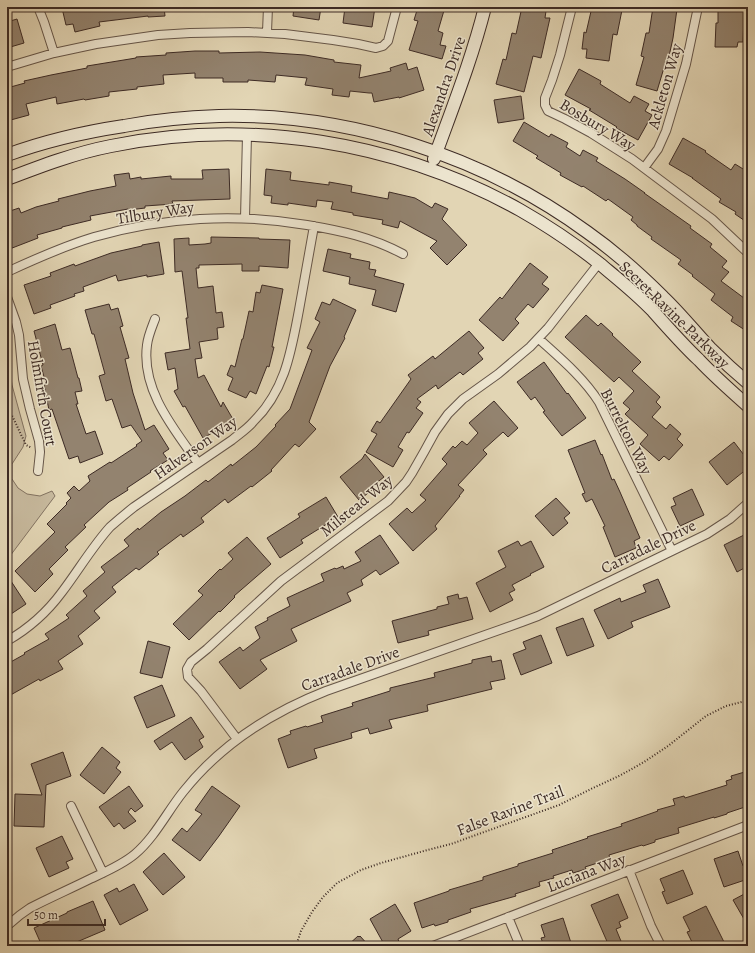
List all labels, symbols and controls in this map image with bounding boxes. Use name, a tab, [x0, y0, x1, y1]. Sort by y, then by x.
street label: Alexandra Drive	[416, 33, 471, 140]
street label: Ackleton Way	[642, 40, 688, 133]
street label: Bosbury Way	[555, 93, 640, 157]
street label: Tilbury Way	[115, 196, 196, 230]
street label: Secret Ravine Parkway	[614, 256, 735, 374]
street label: Holmfirth Court	[22, 338, 62, 448]
street label: Burrelton Way	[595, 384, 658, 479]
street label: Halverson Way	[149, 410, 243, 485]
street label: Milstead Way	[316, 469, 398, 542]
street label: Carradale Drive	[597, 514, 700, 579]
street label: Carradale Drive	[298, 641, 403, 697]
street label: False Ravine Trail	[454, 780, 567, 841]
street label: Luciana Way	[544, 848, 630, 898]
scale bar	[28, 901, 105, 927]
text: 50 m	[34, 907, 58, 923]

